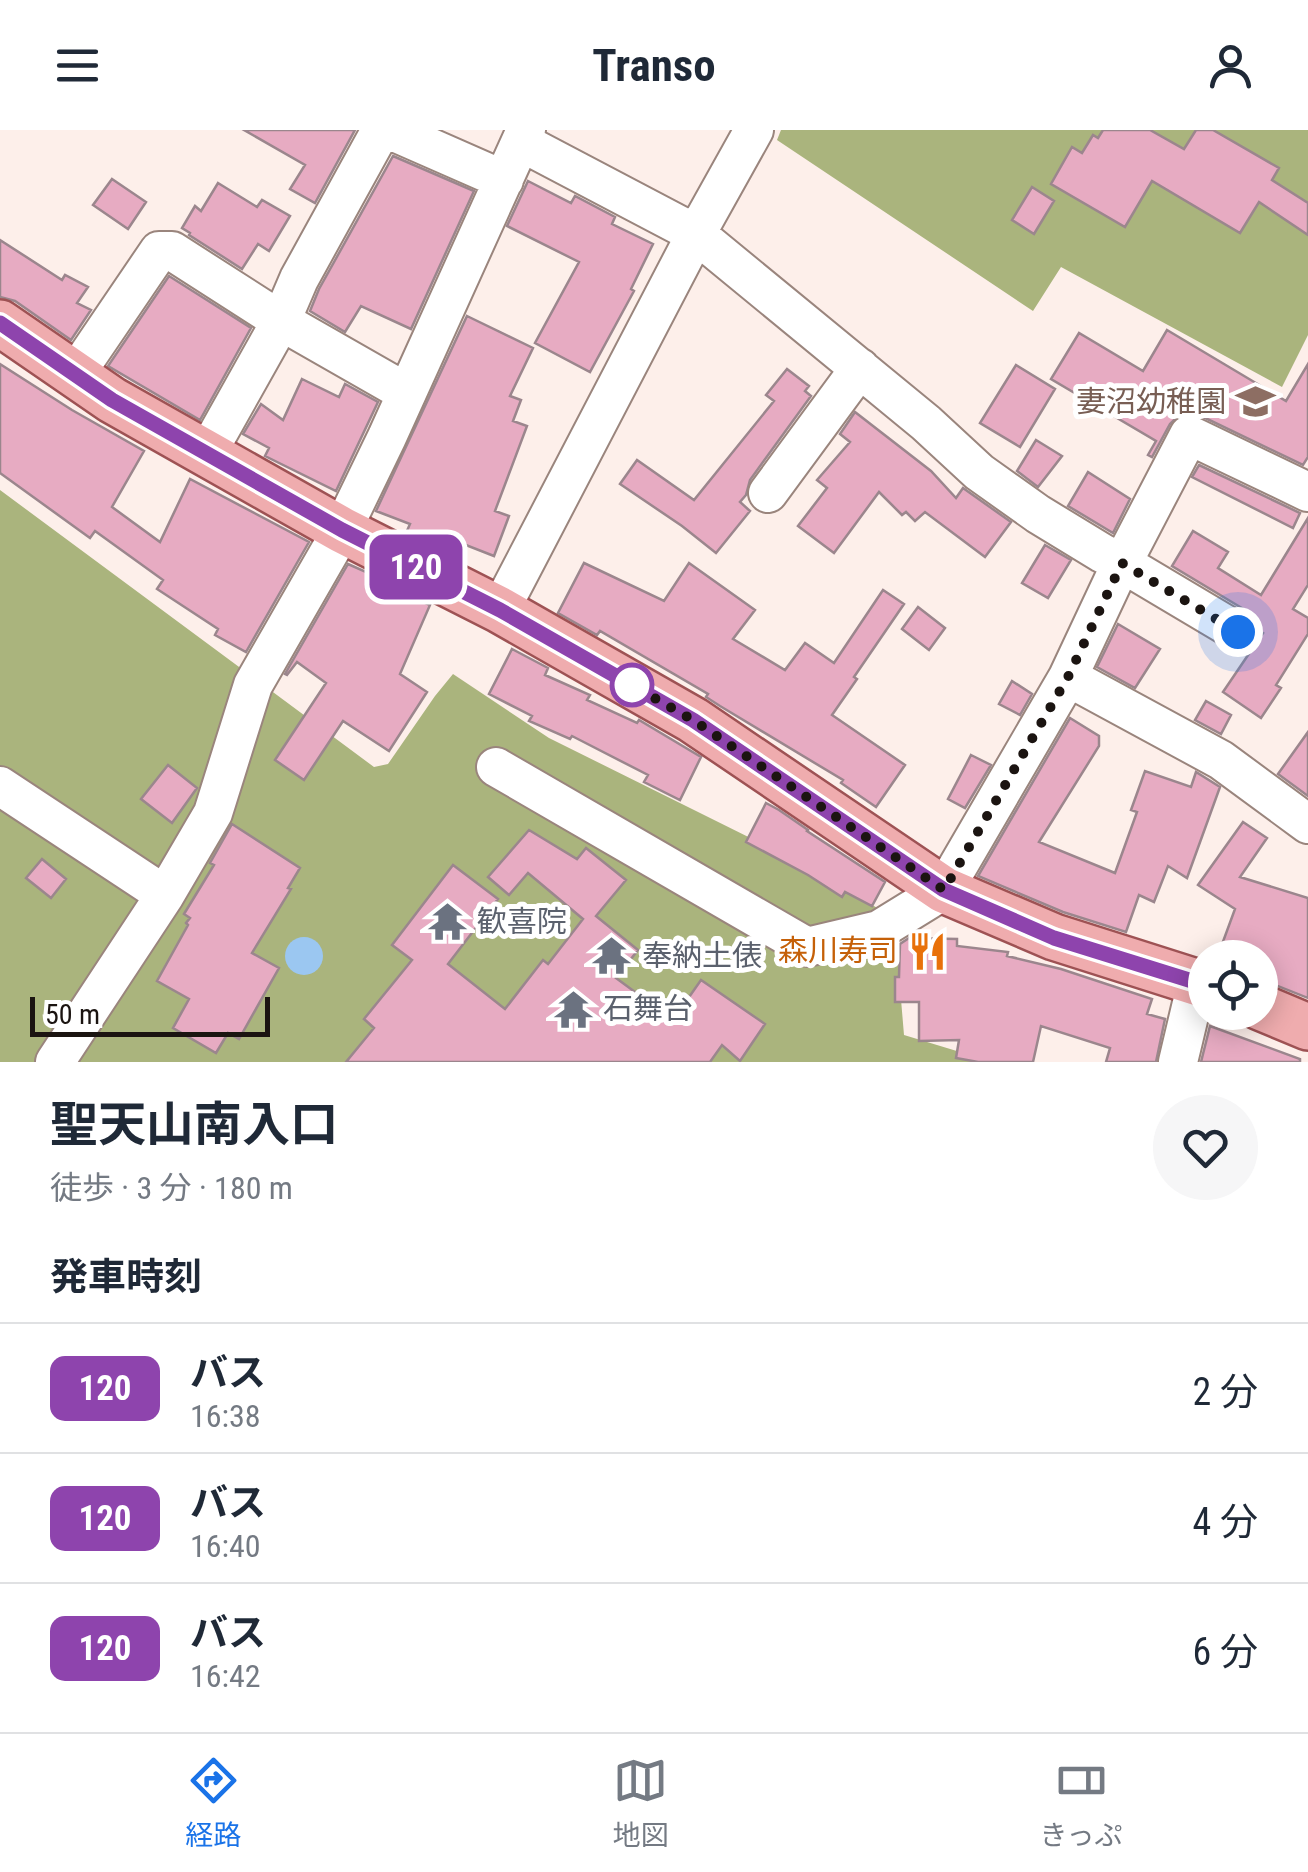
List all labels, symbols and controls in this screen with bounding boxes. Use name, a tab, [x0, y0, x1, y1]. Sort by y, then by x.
icon: menu	[50, 38, 105, 93]
icon: person	[1203, 38, 1258, 93]
text: Transo	[592, 39, 716, 92]
school or university icon: 妻沼幼稚園	[1235, 381, 1277, 423]
place label: 妻沼幼稚園	[1076, 384, 1226, 419]
line badge: 120	[358, 534, 474, 600]
text: 120	[389, 547, 443, 588]
your location	[1213, 607, 1263, 657]
unlabelled marker	[611, 664, 653, 706]
temple icon: 歓喜院	[426, 901, 468, 943]
place label: 歓喜院	[477, 904, 567, 939]
restaurant icon: 森川寿司	[907, 930, 949, 972]
place label: 森川寿司	[778, 933, 898, 968]
temple icon: 奉納土俵	[591, 935, 633, 977]
place label: 奉納土俵	[642, 938, 762, 973]
map controls	[1188, 940, 1278, 1030]
button: locate	[1188, 940, 1278, 1030]
temple icon: 石舞台	[552, 988, 594, 1030]
place label: 石舞台	[603, 991, 693, 1026]
scale bar	[30, 992, 270, 1036]
text: 50 m	[45, 998, 100, 1031]
button: heart	[1153, 1095, 1258, 1200]
text: 聖天山南入口	[50, 1096, 338, 1153]
text: 徒歩 · 3 分 · 180 m	[50, 1169, 293, 1207]
text: 発車時刻	[50, 1255, 202, 1299]
text: バス	[190, 1351, 266, 1395]
text: 120	[78, 1368, 132, 1409]
text: 2 分	[1193, 1370, 1258, 1414]
text: 16:38	[190, 1397, 261, 1435]
text: バス	[190, 1481, 266, 1525]
text: 120	[78, 1498, 132, 1539]
text: 4 分	[1193, 1500, 1258, 1544]
text: 16:40	[190, 1527, 261, 1565]
text: バス	[190, 1611, 266, 1655]
text: 120	[78, 1628, 132, 1669]
text: 6 分	[1193, 1630, 1258, 1674]
text: 16:42	[190, 1657, 261, 1695]
tab: 経路	[186, 1753, 242, 1853]
tab: 地図	[613, 1753, 669, 1853]
tab: きっぷ	[1040, 1753, 1122, 1853]

